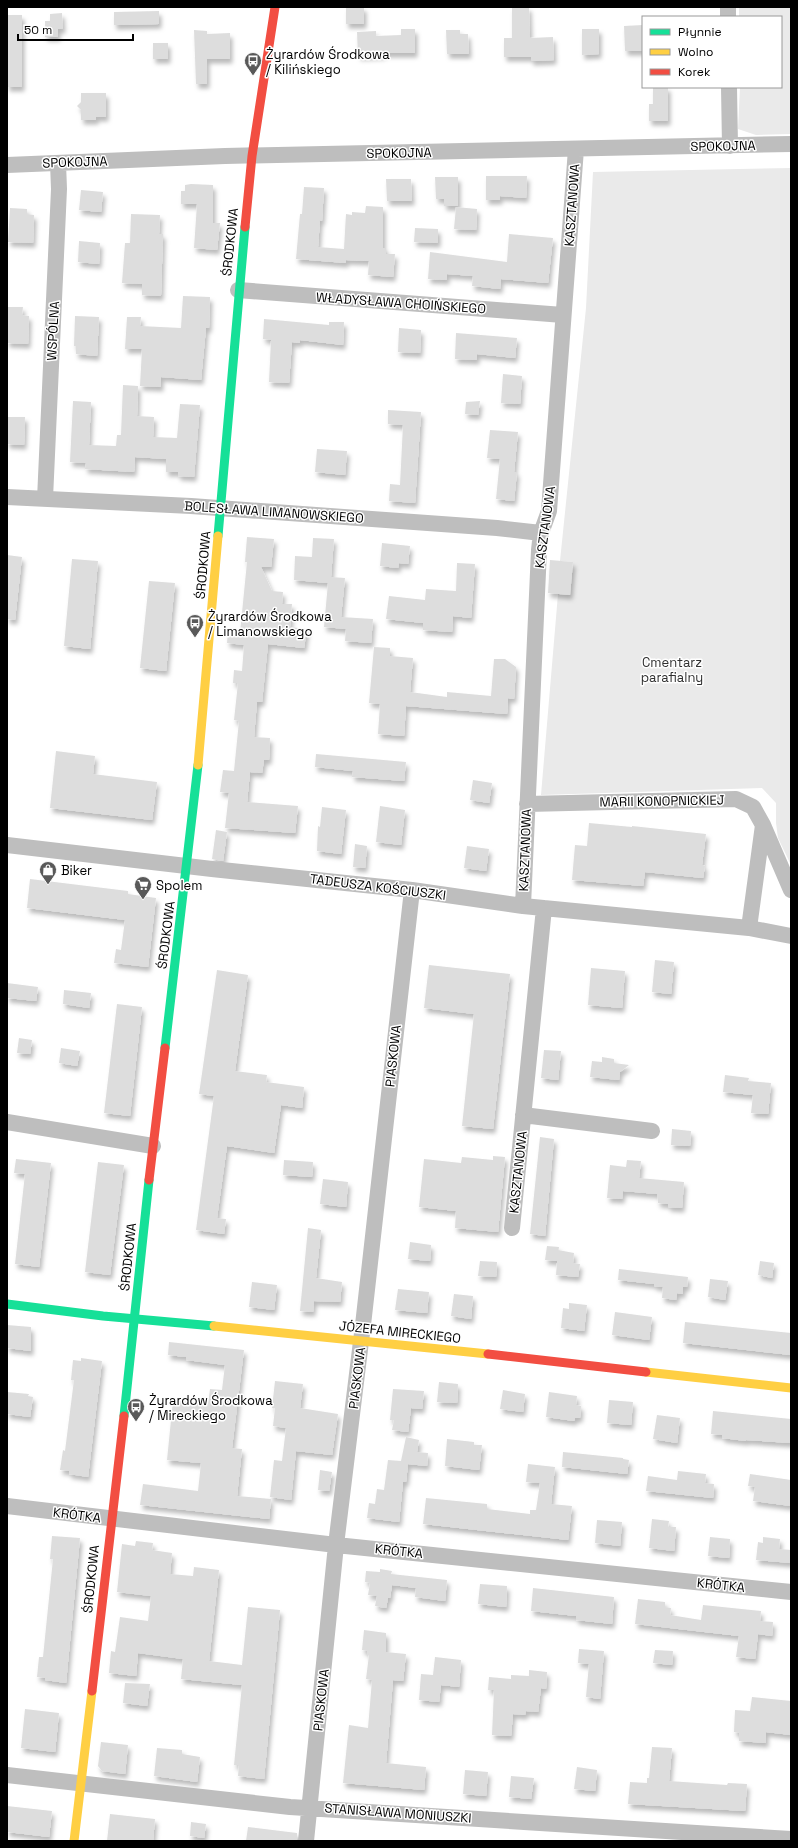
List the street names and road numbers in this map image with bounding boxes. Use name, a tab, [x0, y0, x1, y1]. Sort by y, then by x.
street label: SPOKOJNA	[690, 137, 756, 155]
street label: SPOKOJNA	[366, 144, 432, 162]
street label: SPOKOJNA	[42, 152, 108, 172]
street label: KASZTANOWA	[561, 163, 583, 247]
street label: ŚRODKOWA	[218, 207, 242, 277]
street label: WŁADYSŁAWA CHOIŃSKIEGO	[316, 289, 486, 317]
street label: WSPÓLNA	[43, 301, 63, 361]
street label: KASZTANOWA	[531, 485, 559, 569]
street label: BOLESŁAWA LIMANOWSKIEGO	[184, 497, 364, 527]
street label: ŚRODKOWA	[192, 530, 214, 600]
street label: MARII KONOPNICKIEJ	[599, 791, 725, 811]
street label: KASZTANOWA	[515, 808, 535, 892]
street label: TADEUSZA KOŚCIUSZKI	[309, 870, 447, 904]
street label: ŚRODKOWA	[153, 900, 179, 970]
street label: PIASKOWA	[381, 1024, 405, 1088]
street label: KASZTANOWA	[505, 1130, 531, 1214]
street label: ŚRODKOWA	[116, 1222, 140, 1292]
street label: JÓZEFA MIRECKIEGO	[338, 1317, 462, 1347]
street label: PIASKOWA	[345, 1346, 369, 1410]
street label: KRÓTKA	[52, 1504, 102, 1526]
street label: KRÓTKA	[374, 1540, 424, 1562]
street label: ŚRODKOWA	[79, 1544, 103, 1614]
street label: KRÓTKA	[696, 1574, 746, 1596]
street label: PIASKOWA	[309, 1668, 333, 1732]
street label: STANISŁAWA MONIUSZKI	[324, 1799, 472, 1827]

